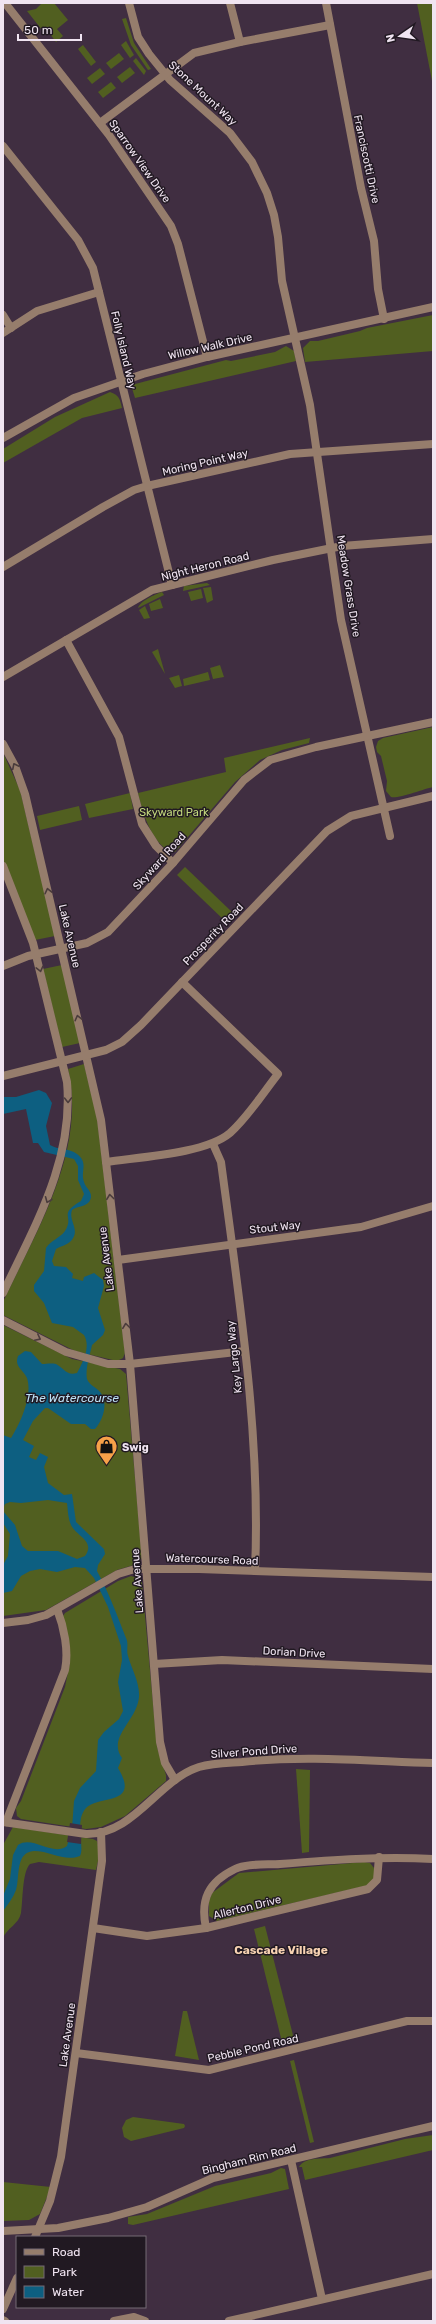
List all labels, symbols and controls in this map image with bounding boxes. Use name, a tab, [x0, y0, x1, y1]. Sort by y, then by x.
scale bar	[18, 16, 81, 42]
north arrow	[380, 16, 420, 56]
text: 50 m	[24, 23, 52, 37]
text: N	[384, 33, 398, 43]
street label: Stone Mount Way	[166, 58, 240, 128]
street label: Franciscotti Drive	[351, 114, 382, 205]
street label: Sparrow View Drive	[106, 117, 173, 205]
street label: Folly Island Way	[108, 310, 139, 391]
street label: Willow Walk Drive	[167, 330, 254, 363]
street label: Moring Point Way	[161, 446, 249, 479]
street label: Meadow Grass Drive	[334, 534, 363, 638]
street label: Night Heron Road	[160, 549, 251, 584]
one-way arrow	[12, 763, 20, 770]
park label: Skyward Park	[139, 806, 209, 819]
street label: Skyward Road	[130, 830, 189, 893]
one-way arrow	[45, 888, 53, 895]
street label: Prosperity Road	[180, 901, 246, 968]
street label: Lake Avenue	[56, 903, 83, 969]
one-way arrow	[35, 965, 44, 972]
one-way arrow	[74, 1015, 83, 1022]
one-way arrow	[64, 1097, 72, 1103]
one-way arrow	[106, 1194, 115, 1200]
one-way arrow	[44, 1197, 52, 1204]
street label: Stout Way	[249, 1218, 301, 1237]
street label: Lake Avenue	[96, 1226, 117, 1292]
street label: Key Largo Way	[224, 1320, 245, 1394]
one-way arrow	[121, 1323, 130, 1329]
one-way arrow	[34, 1333, 41, 1341]
water label: The Watercourse	[25, 1391, 119, 1405]
shop icon: Swig	[94, 1434, 120, 1467]
place label: Swig	[122, 1441, 149, 1454]
street label: Lake Avenue	[129, 1548, 146, 1614]
street label: Watercourse Road	[165, 1551, 259, 1568]
street label: Dorian Drive	[262, 1644, 326, 1661]
street label: Silver Pond Drive	[210, 1742, 298, 1761]
street label: Allerton Drive	[212, 1893, 282, 1922]
district label: Cascade Village	[234, 1943, 328, 1957]
street label: Lake Avenue	[57, 2002, 78, 2068]
street label: Pebble Pond Road	[206, 2032, 300, 2065]
street label: Bingham Rim Road	[201, 2141, 298, 2178]
legend	[16, 2236, 146, 2308]
text: Road	[52, 2245, 80, 2259]
text: Park	[52, 2265, 78, 2279]
text: Water	[52, 2285, 84, 2299]

